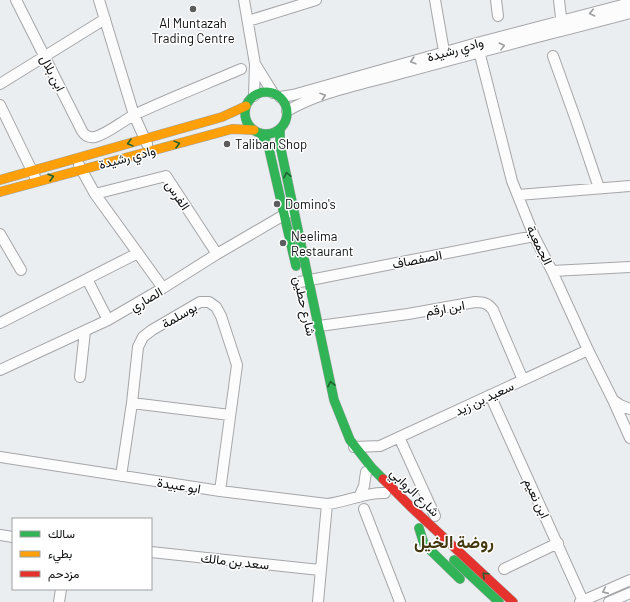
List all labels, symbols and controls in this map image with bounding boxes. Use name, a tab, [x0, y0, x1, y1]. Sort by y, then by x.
marker: Al Muntazah Trading Centre	[188, 4, 198, 14]
one-way arrow	[589, 8, 596, 17]
place label: Al Muntazah Trading Centre	[151, 15, 235, 46]
street label: وادي رشيدة	[425, 33, 486, 68]
one-way arrow	[498, 42, 505, 51]
street label: ابن بلال	[36, 52, 69, 94]
one-way arrow	[409, 56, 416, 65]
one-way arrow	[319, 92, 326, 101]
place label: Taliban Shop	[235, 136, 307, 152]
one-way arrow	[127, 138, 134, 147]
marker: Taliban Shop	[222, 139, 232, 149]
one-way arrow	[173, 140, 180, 149]
street label: وادي رشيدة	[97, 142, 158, 175]
one-way arrow	[283, 172, 291, 178]
one-way arrow	[48, 174, 54, 182]
street label: الفرس	[161, 177, 194, 214]
place label: Domino's	[285, 196, 336, 212]
marker: Domino's	[272, 199, 282, 209]
street label: الجمعية	[524, 223, 556, 267]
place label: Neelima Restaurant	[291, 228, 353, 259]
marker: Neelima Restaurant	[278, 238, 288, 248]
street label: الصفصاف	[391, 246, 443, 272]
street label: شارع حطين	[288, 275, 320, 338]
street label: الصاري	[127, 283, 167, 317]
street label: ابن ارقم	[424, 297, 466, 320]
street label: بوسلمة	[158, 298, 200, 332]
street label: سعيد بن زيد	[452, 377, 516, 420]
one-way arrow	[328, 381, 336, 388]
street label: شارع الروابي	[385, 464, 443, 522]
street label: ابو عبيدة	[156, 474, 202, 497]
street label: ابن نعيم	[520, 475, 553, 521]
legend	[12, 518, 152, 590]
text: سالك	[48, 526, 75, 540]
district label: روضة الخيل	[414, 531, 494, 553]
text: بطيء	[48, 546, 72, 564]
street label: سعد بن مالك	[200, 549, 270, 574]
text: مزدحم	[48, 566, 79, 582]
one-way arrow	[482, 573, 489, 580]
one-way arrow	[602, 586, 610, 594]

